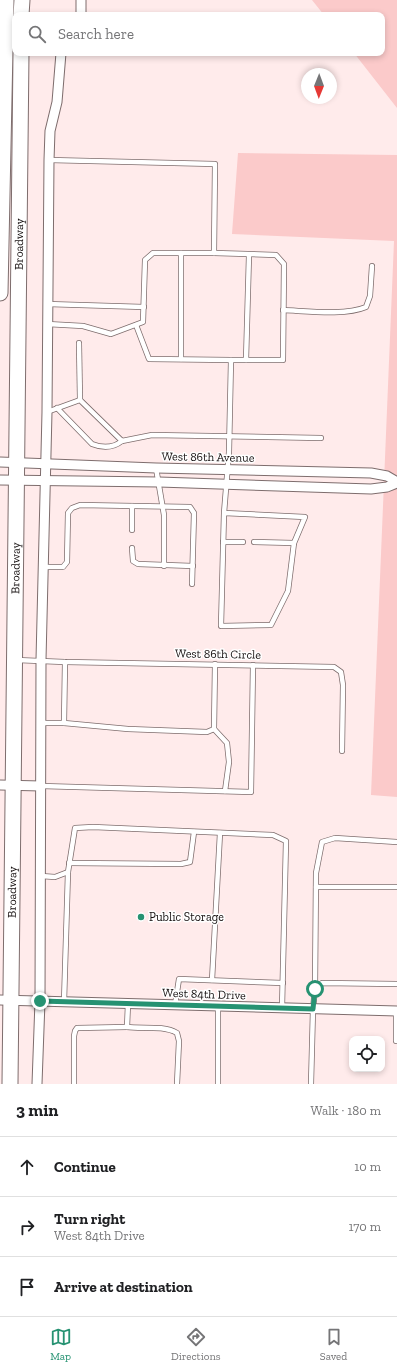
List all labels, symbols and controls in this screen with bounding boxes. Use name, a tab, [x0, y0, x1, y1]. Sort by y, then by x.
search box	[12, 12, 385, 56]
icon: search	[26, 23, 48, 45]
text: Search here	[58, 25, 134, 43]
north arrow	[301, 68, 337, 104]
street label: Broadway	[12, 217, 26, 270]
street label: West 86th Avenue	[161, 449, 255, 465]
street label: Broadway	[8, 541, 23, 594]
street label: West 86th Circle	[175, 646, 261, 662]
street label: Broadway	[5, 865, 19, 918]
place label: Public Storage	[149, 910, 224, 924]
marker: Public Storage	[136, 912, 146, 922]
route start	[306, 980, 324, 998]
street label: West 84th Drive	[162, 986, 246, 1002]
route end	[31, 992, 49, 1010]
map controls	[349, 1036, 385, 1072]
button: locate	[349, 1036, 385, 1072]
text: 3 min	[16, 1100, 58, 1120]
text: Walk · 180 m	[311, 1103, 381, 1118]
icon: ahead	[16, 1156, 38, 1178]
text: Continue	[54, 1158, 116, 1176]
text: 10 m	[354, 1159, 381, 1174]
text: Turn right	[54, 1210, 125, 1228]
icon: right	[16, 1216, 38, 1238]
text: 170 m	[348, 1219, 381, 1234]
text: West 84th Drive	[54, 1228, 145, 1243]
icon: arrive	[16, 1276, 38, 1298]
text: Arrive at destination	[54, 1278, 193, 1296]
tab: Map	[50, 1326, 72, 1363]
tab: Directions	[171, 1326, 221, 1363]
tab: Saved	[320, 1326, 347, 1363]

